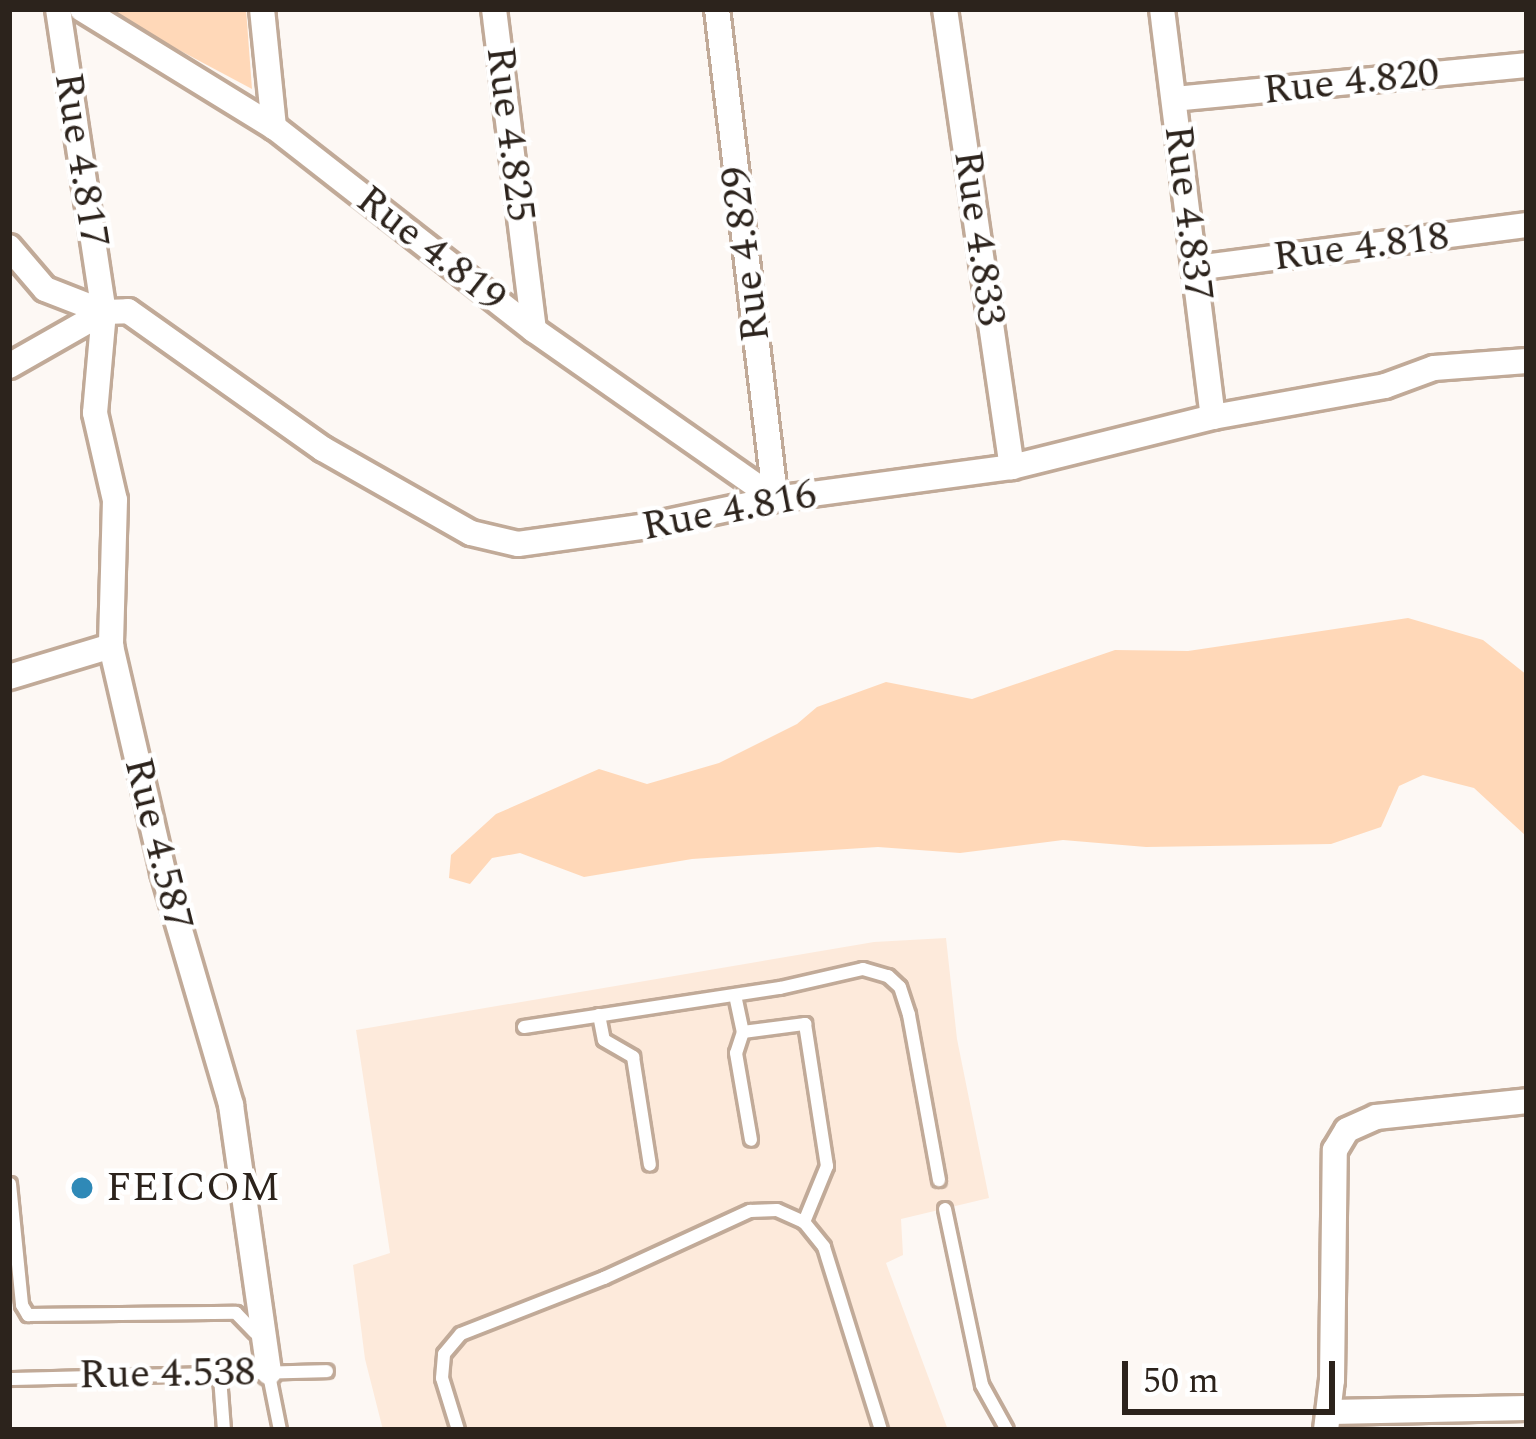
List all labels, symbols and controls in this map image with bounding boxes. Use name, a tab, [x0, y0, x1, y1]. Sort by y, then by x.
street label: Rue 4.825	[474, 43, 546, 225]
street label: Rue 4.820	[1261, 48, 1441, 116]
street label: Rue 4.817	[42, 69, 120, 251]
street label: Rue 4.837	[1152, 122, 1224, 304]
street label: Rue 4.833	[942, 147, 1016, 329]
street label: Rue 4.829	[710, 163, 782, 345]
street label: Rue 4.819	[346, 175, 516, 323]
street label: Rue 4.818	[1270, 211, 1452, 283]
street label: Rue 4.816	[637, 469, 821, 553]
street label: Rue 4.587	[112, 752, 204, 936]
place label: FEICOM	[106, 1163, 280, 1213]
marker: FEICOM	[69, 1175, 95, 1201]
scale bar	[1128, 1337, 1341, 1411]
street label: Rue 4.538	[78, 1347, 256, 1401]
text: 50 m	[1143, 1354, 1219, 1409]

